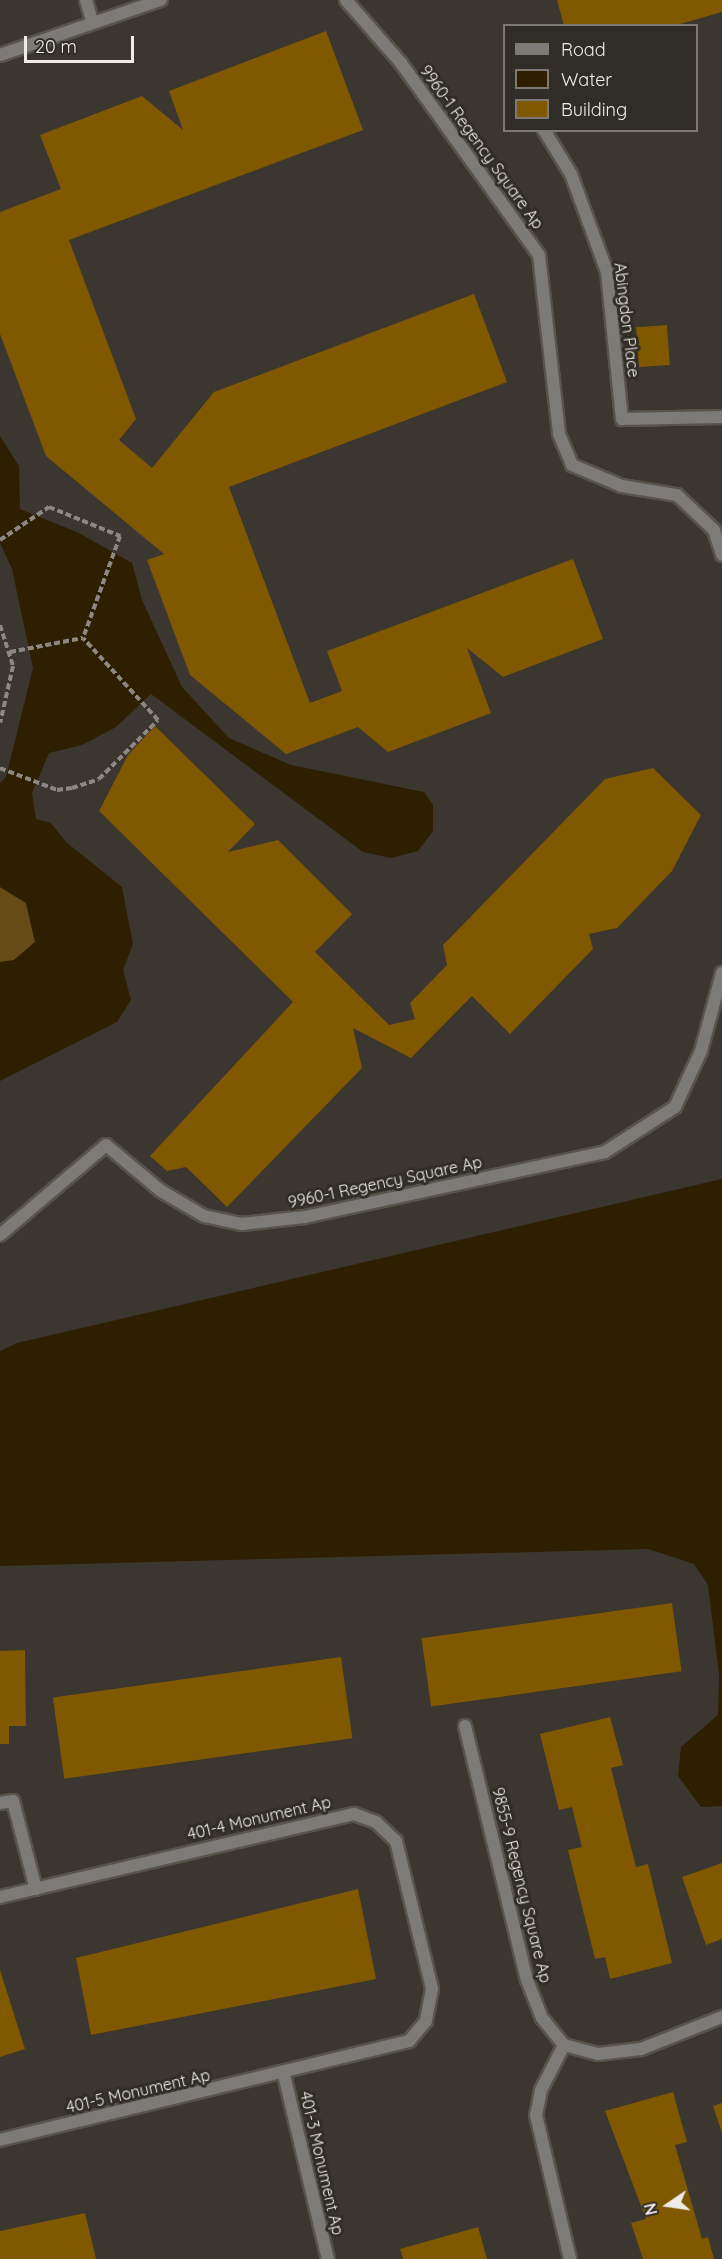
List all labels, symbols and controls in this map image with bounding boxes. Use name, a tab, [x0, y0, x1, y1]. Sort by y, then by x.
scale bar	[27, 24, 136, 62]
legend	[503, 24, 698, 132]
text: 20 m	[35, 35, 77, 58]
text: Road	[561, 38, 606, 61]
street label: 9960-1 Regency Square Ap	[416, 61, 548, 233]
text: Water	[561, 68, 612, 91]
text: Building	[561, 98, 627, 121]
street label: Abingdon Place	[610, 261, 644, 379]
street label: 9960-1 Regency Square Ap	[286, 1152, 484, 1212]
street label: 9855-9 Regency Square Ap	[488, 1785, 556, 1985]
street label: 401-4 Monument Ap	[185, 1792, 333, 1844]
street label: 401-5 Monument Ap	[64, 2065, 212, 2117]
street label: 401-3 Monument Ap	[296, 2089, 348, 2237]
north arrow	[638, 2175, 698, 2235]
text: N	[639, 2201, 662, 2217]

